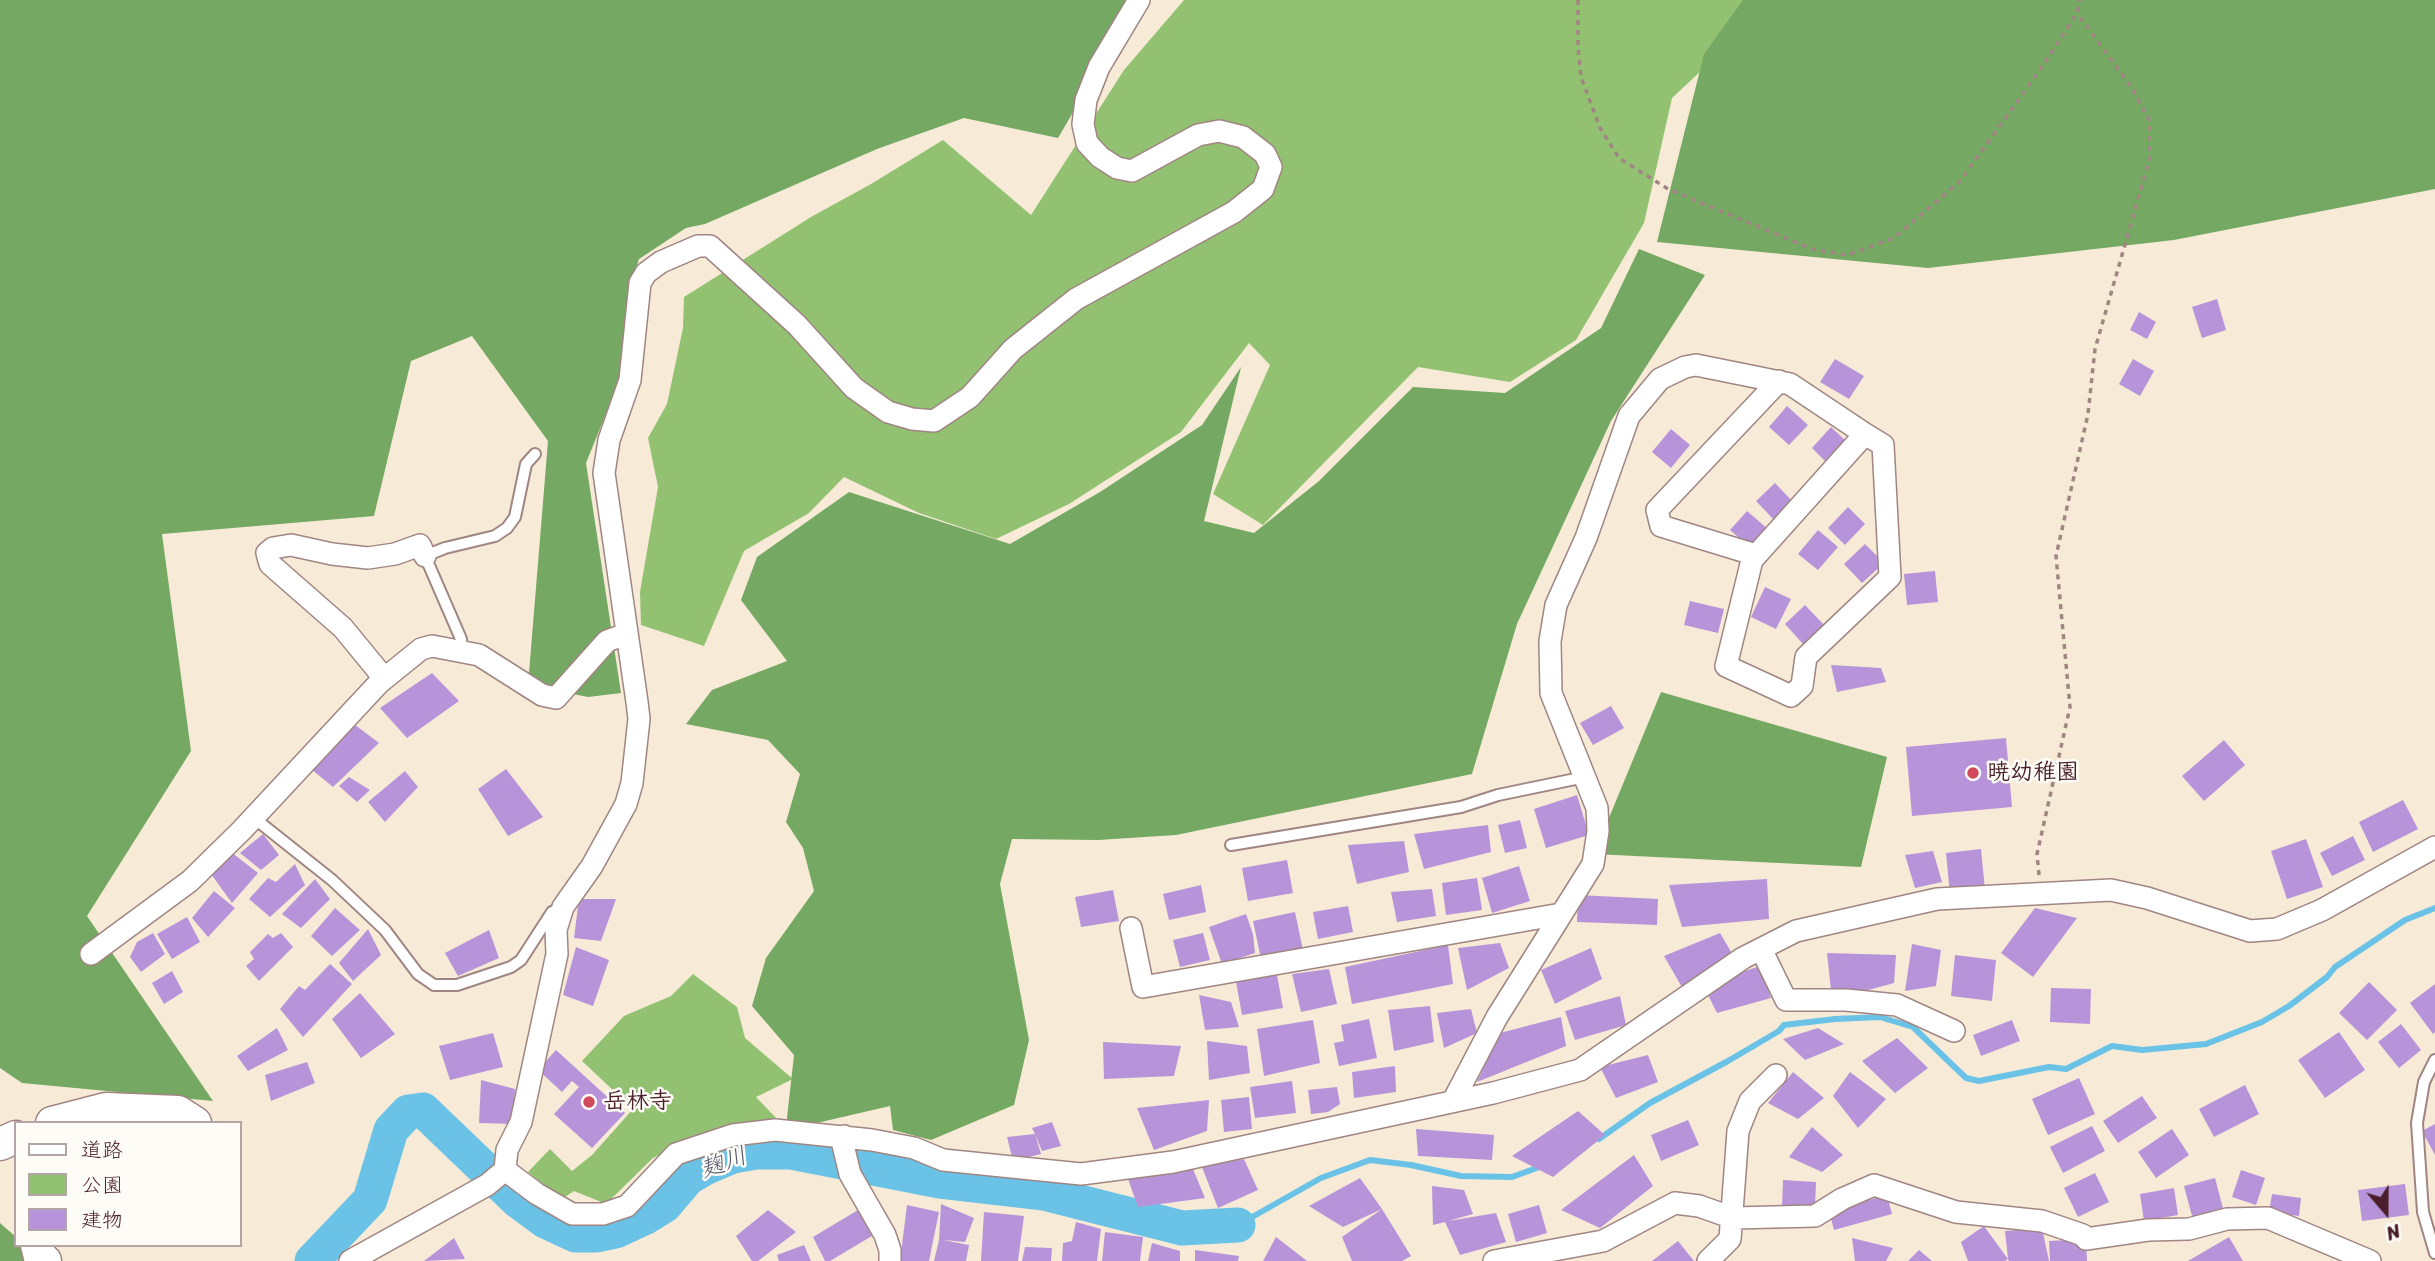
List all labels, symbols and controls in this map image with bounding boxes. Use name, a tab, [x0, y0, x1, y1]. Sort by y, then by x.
place label: 暁幼稚園	[1987, 759, 2079, 787]
marker: 暁幼稚園	[1965, 765, 1981, 781]
place label: 岳林寺	[603, 1088, 672, 1116]
marker: 岳林寺	[581, 1094, 597, 1110]
legend	[14, 1121, 242, 1247]
text: 道路	[81, 1131, 123, 1169]
water label: 麹川	[697, 1142, 751, 1186]
text: 公園	[81, 1166, 123, 1204]
north arrow	[2351, 1177, 2421, 1247]
text: 建物	[81, 1201, 123, 1239]
text: N	[2382, 1214, 2405, 1250]

